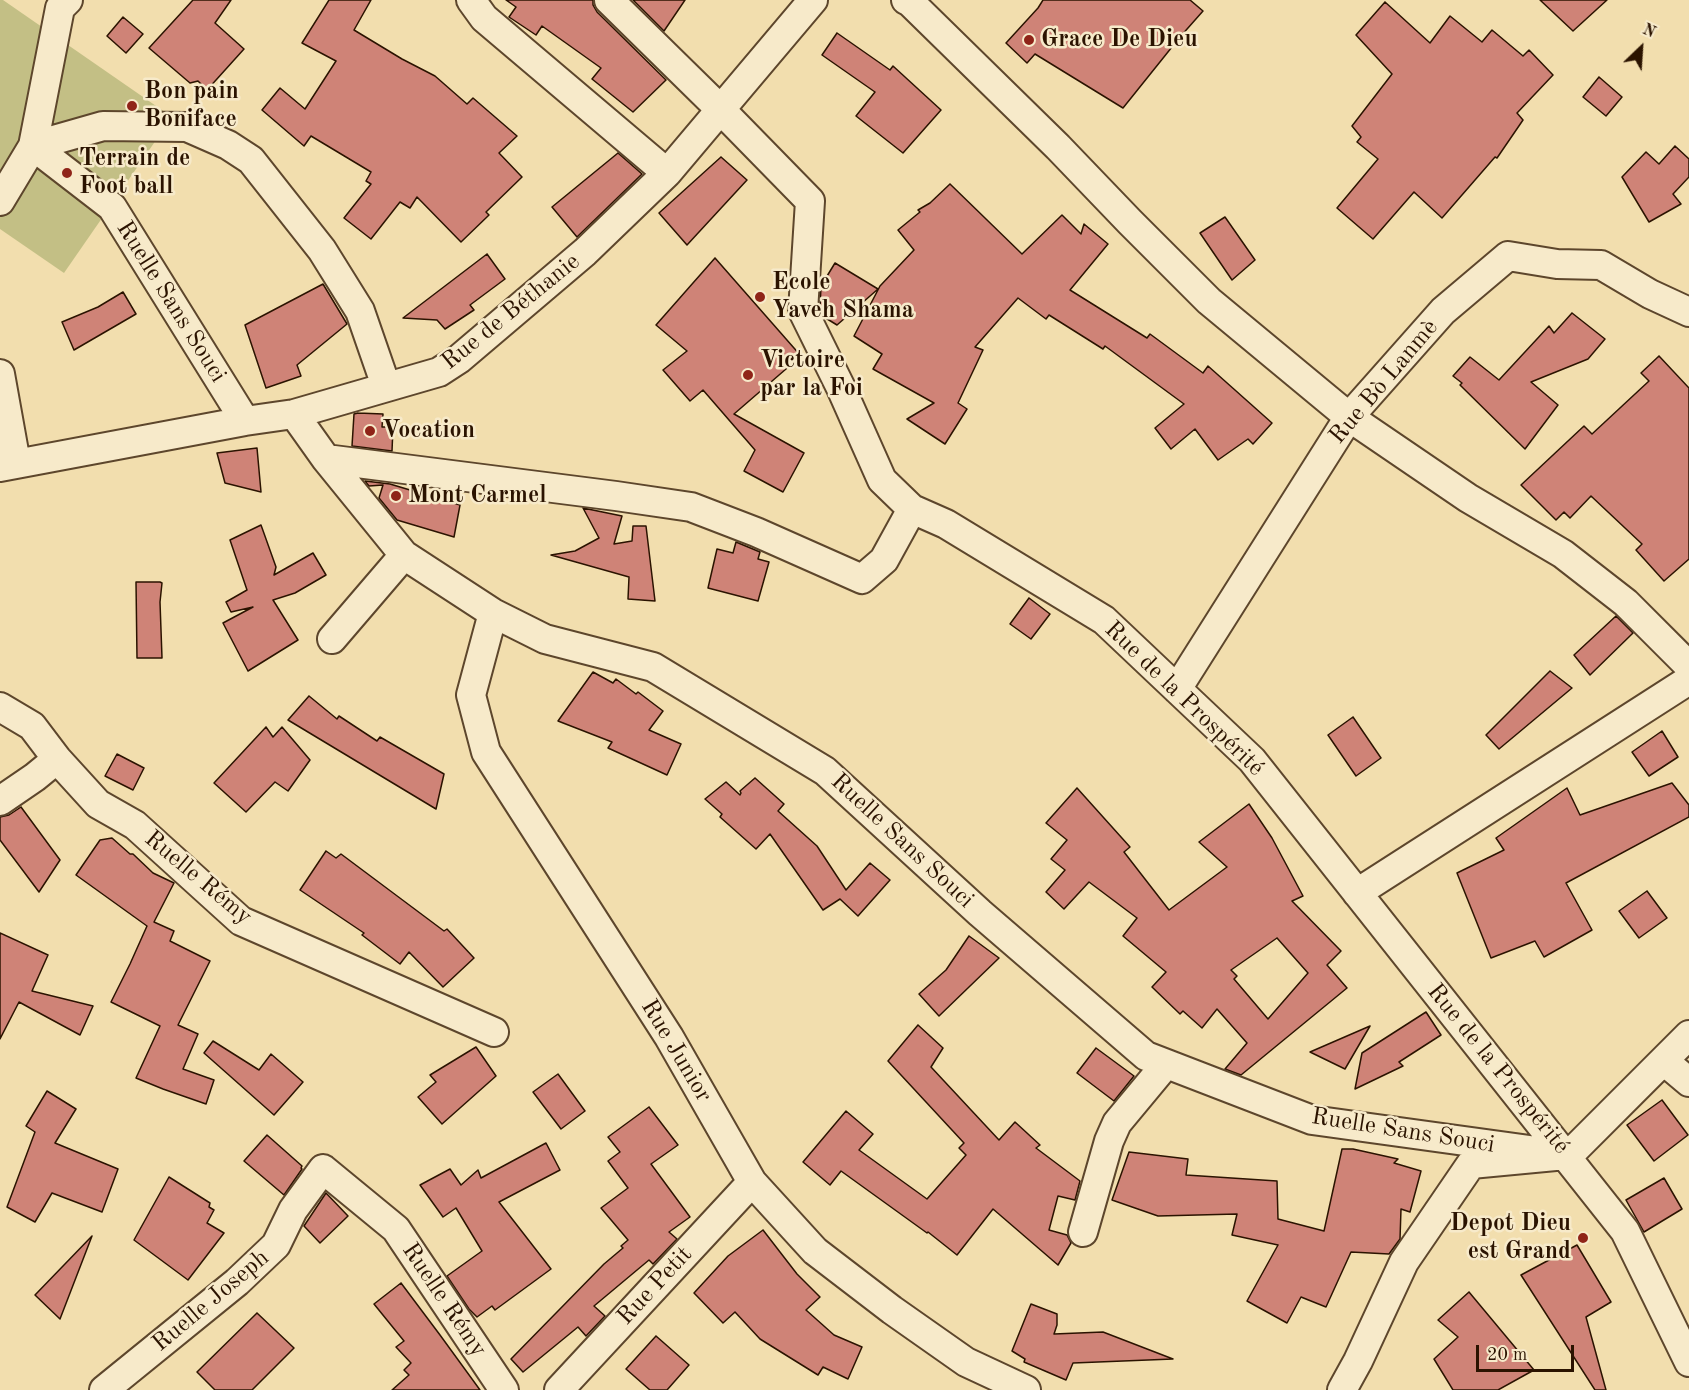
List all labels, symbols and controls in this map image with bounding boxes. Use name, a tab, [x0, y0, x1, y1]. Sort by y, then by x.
north arrow	[1611, 18, 1671, 78]
text: N	[1640, 22, 1658, 42]
place label: Grace De Dieu	[1041, 26, 1198, 54]
marker: Grace De Dieu	[1022, 33, 1036, 47]
place label: Bon pain Boniface	[144, 78, 239, 134]
marker: Bon pain Boniface	[125, 99, 139, 113]
place label: Terrain de Foot ball	[79, 145, 190, 201]
marker: Terrain de Foot ball	[60, 166, 74, 180]
street label: Ruelle Sans Souci	[110, 216, 232, 388]
street label: Rue de Béthanie	[436, 247, 586, 377]
place label: Ecole Yaveh Shama	[772, 269, 914, 325]
marker: Ecole Yaveh Shama	[753, 290, 767, 304]
street label: Rue Bò Lanmè	[1323, 314, 1445, 450]
place label: Victoire par la Foi	[760, 347, 863, 403]
marker: Victoire par la Foi	[741, 368, 755, 382]
place label: Vocation	[382, 417, 475, 445]
marker: Vocation	[363, 424, 377, 438]
place label: Mont Carmel	[408, 482, 547, 510]
marker: Mont Carmel	[389, 489, 403, 503]
street label: Rue de la Prospérité	[1098, 615, 1270, 783]
street label: Ruelle Sans Souci	[824, 767, 980, 915]
street label: Ruelle Rémy	[138, 825, 258, 931]
street label: Rue de la Prospérité	[1420, 978, 1576, 1160]
street label: Rue Junior	[634, 994, 718, 1108]
street label: Ruelle Sans Souci	[1309, 1102, 1497, 1160]
place label: Depot Dieu est Grand	[1450, 1210, 1571, 1266]
marker: Depot Dieu est Grand	[1576, 1231, 1590, 1245]
street label: Ruelle Rémy	[395, 1237, 493, 1363]
street label: Rue Petit	[611, 1241, 699, 1331]
street label: Ruelle Joseph	[147, 1244, 275, 1358]
scale bar	[1479, 1333, 1576, 1371]
text: 20 m	[1487, 1346, 1527, 1364]

